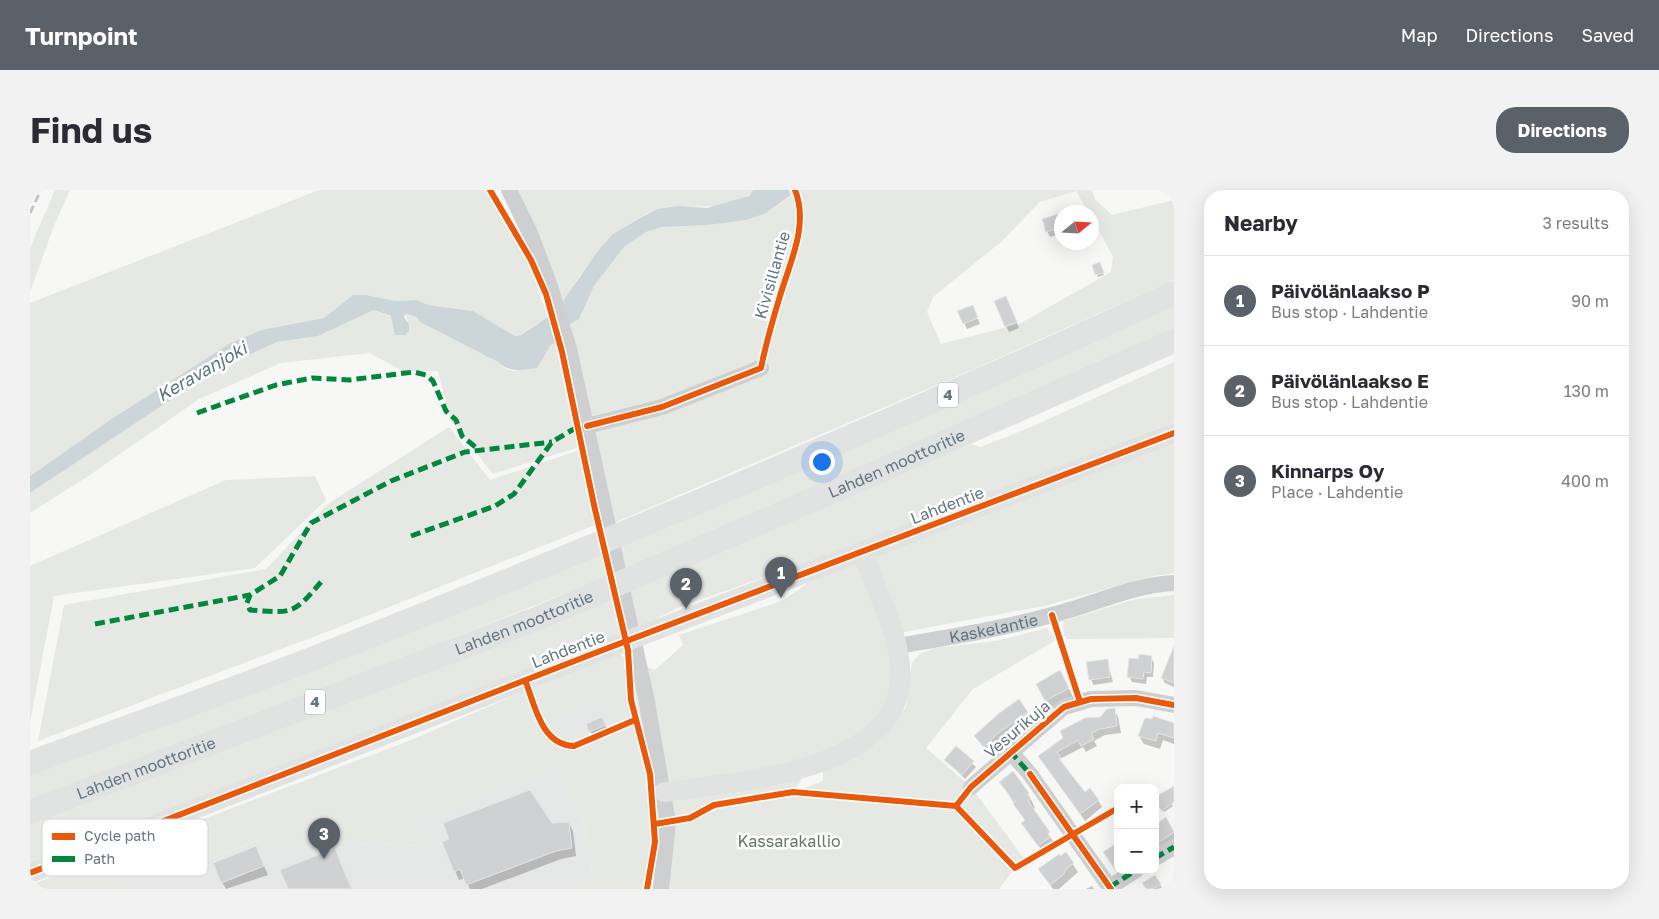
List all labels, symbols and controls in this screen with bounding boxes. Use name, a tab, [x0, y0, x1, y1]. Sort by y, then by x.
text: Turnpoint	[25, 21, 138, 50]
text: Map	[1401, 24, 1437, 46]
text: Directions	[1465, 24, 1553, 46]
text: Saved	[1581, 24, 1634, 46]
button: Directions	[1496, 107, 1629, 153]
text: Find us	[30, 109, 152, 151]
north arrow	[1054, 205, 1099, 250]
text: Nearby	[1224, 210, 1298, 236]
text: 3 results	[1542, 213, 1609, 233]
street label: Kivisillantie	[750, 229, 794, 321]
text: Päivölänlaakso P	[1271, 279, 1430, 302]
text: 1	[1236, 291, 1244, 311]
text: 90 m	[1571, 291, 1609, 311]
text: Bus stop · Lahdentie	[1271, 302, 1428, 322]
water label: Keravanjoki	[152, 335, 252, 406]
text: Päivölänlaakso E	[1271, 369, 1429, 392]
text: 2	[1235, 381, 1245, 401]
text: 130 m	[1564, 381, 1609, 401]
road number: 4	[938, 382, 958, 408]
text: Bus stop · Lahdentie	[1271, 392, 1428, 412]
street label: Lahden moottoritie	[825, 425, 968, 502]
your location	[809, 449, 835, 475]
text: Kinnarps Oy	[1271, 459, 1385, 482]
text: 3	[1235, 471, 1245, 491]
text: 400 m	[1561, 471, 1609, 491]
street label: Lahdentie	[908, 482, 986, 528]
text: Place · Lahdentie	[1271, 482, 1403, 502]
pin: 1	[765, 557, 797, 598]
pin: 2	[670, 568, 702, 609]
street label: Lahden moottoritie	[452, 586, 596, 659]
street label: Kaskelantie	[947, 609, 1040, 647]
street label: Lahdentie	[529, 626, 607, 672]
road number: 4	[305, 690, 325, 714]
street label: Vesurikuja	[980, 696, 1054, 762]
street label: Lahden moottoritie	[73, 732, 218, 803]
map controls	[1114, 784, 1159, 874]
button: +	[1114, 784, 1159, 829]
pin: 3	[308, 818, 340, 859]
legend	[42, 819, 208, 876]
text: Cycle path	[84, 827, 155, 844]
button: −	[1114, 829, 1159, 874]
park label: Kassarakallio	[737, 831, 841, 851]
text: Path	[84, 850, 115, 867]

